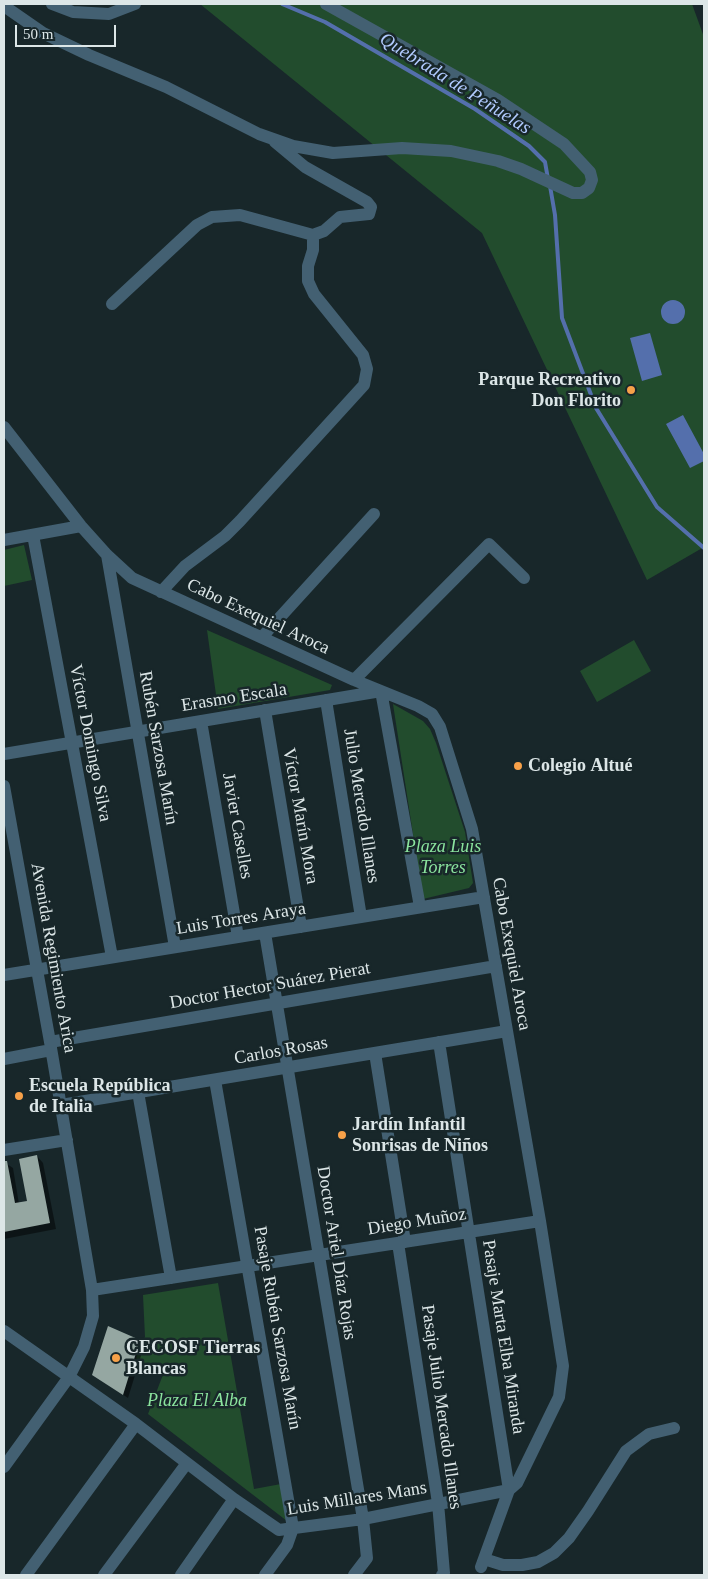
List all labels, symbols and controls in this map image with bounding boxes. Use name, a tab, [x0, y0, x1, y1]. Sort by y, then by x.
scale bar	[18, 15, 119, 47]
text: 50 m	[23, 26, 53, 42]
water label: Quebrada de Peñuelas	[375, 28, 535, 140]
place label: Parque Recreativo Don Florito	[478, 369, 621, 412]
marker: Parque Recreativo Don Florito	[625, 384, 637, 396]
street label: Cabo Exequiel Aroca	[183, 574, 333, 660]
street label: Víctor Domingo Silva	[64, 662, 116, 824]
street label: Rubén Sarzosa Marín	[134, 669, 182, 827]
street label: Erasmo Escala	[180, 679, 288, 717]
street label: Julio Mercado Illanes	[338, 727, 384, 885]
street label: Víctor Marín Mora	[277, 746, 323, 886]
place label: Colegio Altué	[528, 755, 632, 777]
marker: Colegio Altué	[512, 760, 524, 772]
street label: Javier Caselles	[217, 771, 257, 881]
park label: Plaza Luis Torres	[405, 836, 481, 879]
street label: Avenida Regimiento Arica	[26, 861, 80, 1055]
street label: Cabo Exequiel Aroca	[487, 876, 535, 1032]
street label: Luis Torres Araya	[175, 898, 307, 940]
street label: Doctor Hector Suárez Pierat	[168, 958, 372, 1014]
street label: Carlos Rosas	[233, 1032, 329, 1070]
place label: Escuela República de Italia	[29, 1075, 171, 1118]
marker: Escuela República de Italia	[13, 1090, 25, 1102]
place label: Jardín Infantil Sonrisas de Niños	[352, 1114, 488, 1156]
marker: Jardín Infantil Sonrisas de Niños	[336, 1129, 348, 1141]
street label: Doctor Ariel Díaz Rojas	[312, 1165, 360, 1341]
street label: Diego Muñoz	[366, 1204, 468, 1240]
street label: Pasaje Rubén Sarzosa Marín	[248, 1224, 306, 1432]
street label: Pasaje Marta Elba Miranda	[477, 1238, 529, 1436]
street label: Pasaje Julio Mercado Illanes	[416, 1303, 466, 1511]
place label: CECOSF Tierras Blancas	[126, 1337, 260, 1380]
marker: CECOSF Tierras Blancas	[110, 1352, 122, 1364]
park label: Plaza El Alba	[147, 1390, 247, 1412]
street label: Luis Millares Mans	[286, 1477, 428, 1521]

